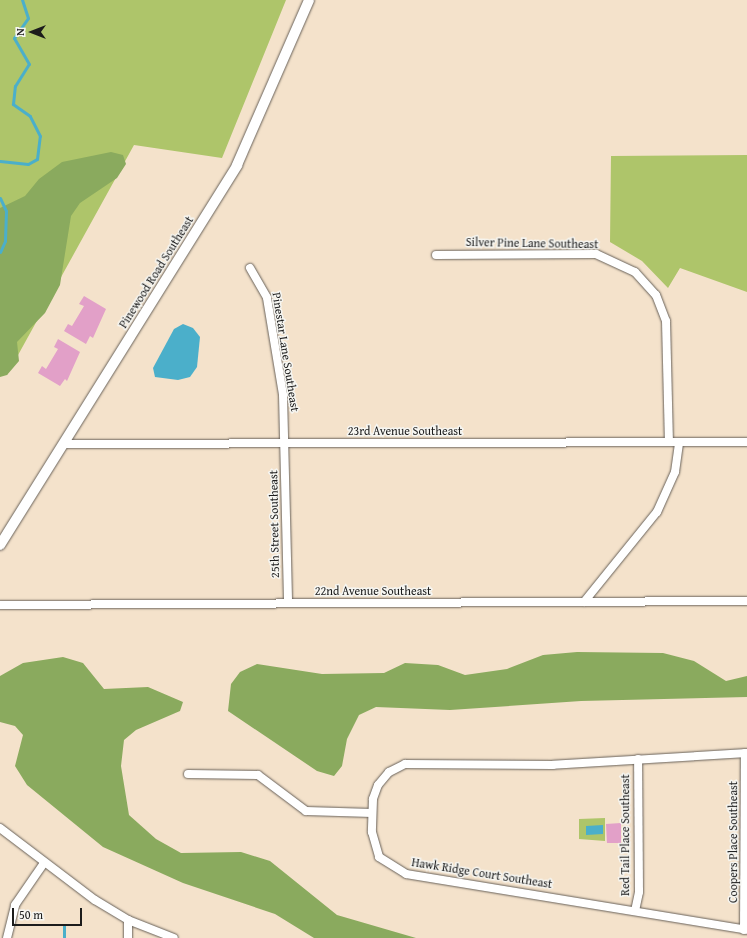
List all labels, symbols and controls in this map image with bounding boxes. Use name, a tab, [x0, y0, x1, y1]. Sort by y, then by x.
north arrow	[12, 12, 52, 52]
text: N	[12, 28, 28, 36]
street label: Pinewood Road Southeast	[116, 213, 196, 331]
street label: Silver Pine Lane Southeast	[466, 235, 598, 251]
street label: Pinestar Lane Southeast	[269, 291, 303, 413]
street label: 23rd Avenue Southeast	[348, 424, 462, 438]
street label: 25th Street Southeast	[266, 470, 282, 578]
street label: 22nd Avenue Southeast	[315, 584, 431, 598]
street label: Red Tail Place Southeast	[618, 774, 632, 896]
street label: Coopers Place Southeast	[726, 781, 740, 903]
street label: Hawk Ridge Court Southeast	[411, 855, 553, 891]
scale bar	[14, 900, 84, 926]
text: 50 m	[19, 906, 43, 923]

